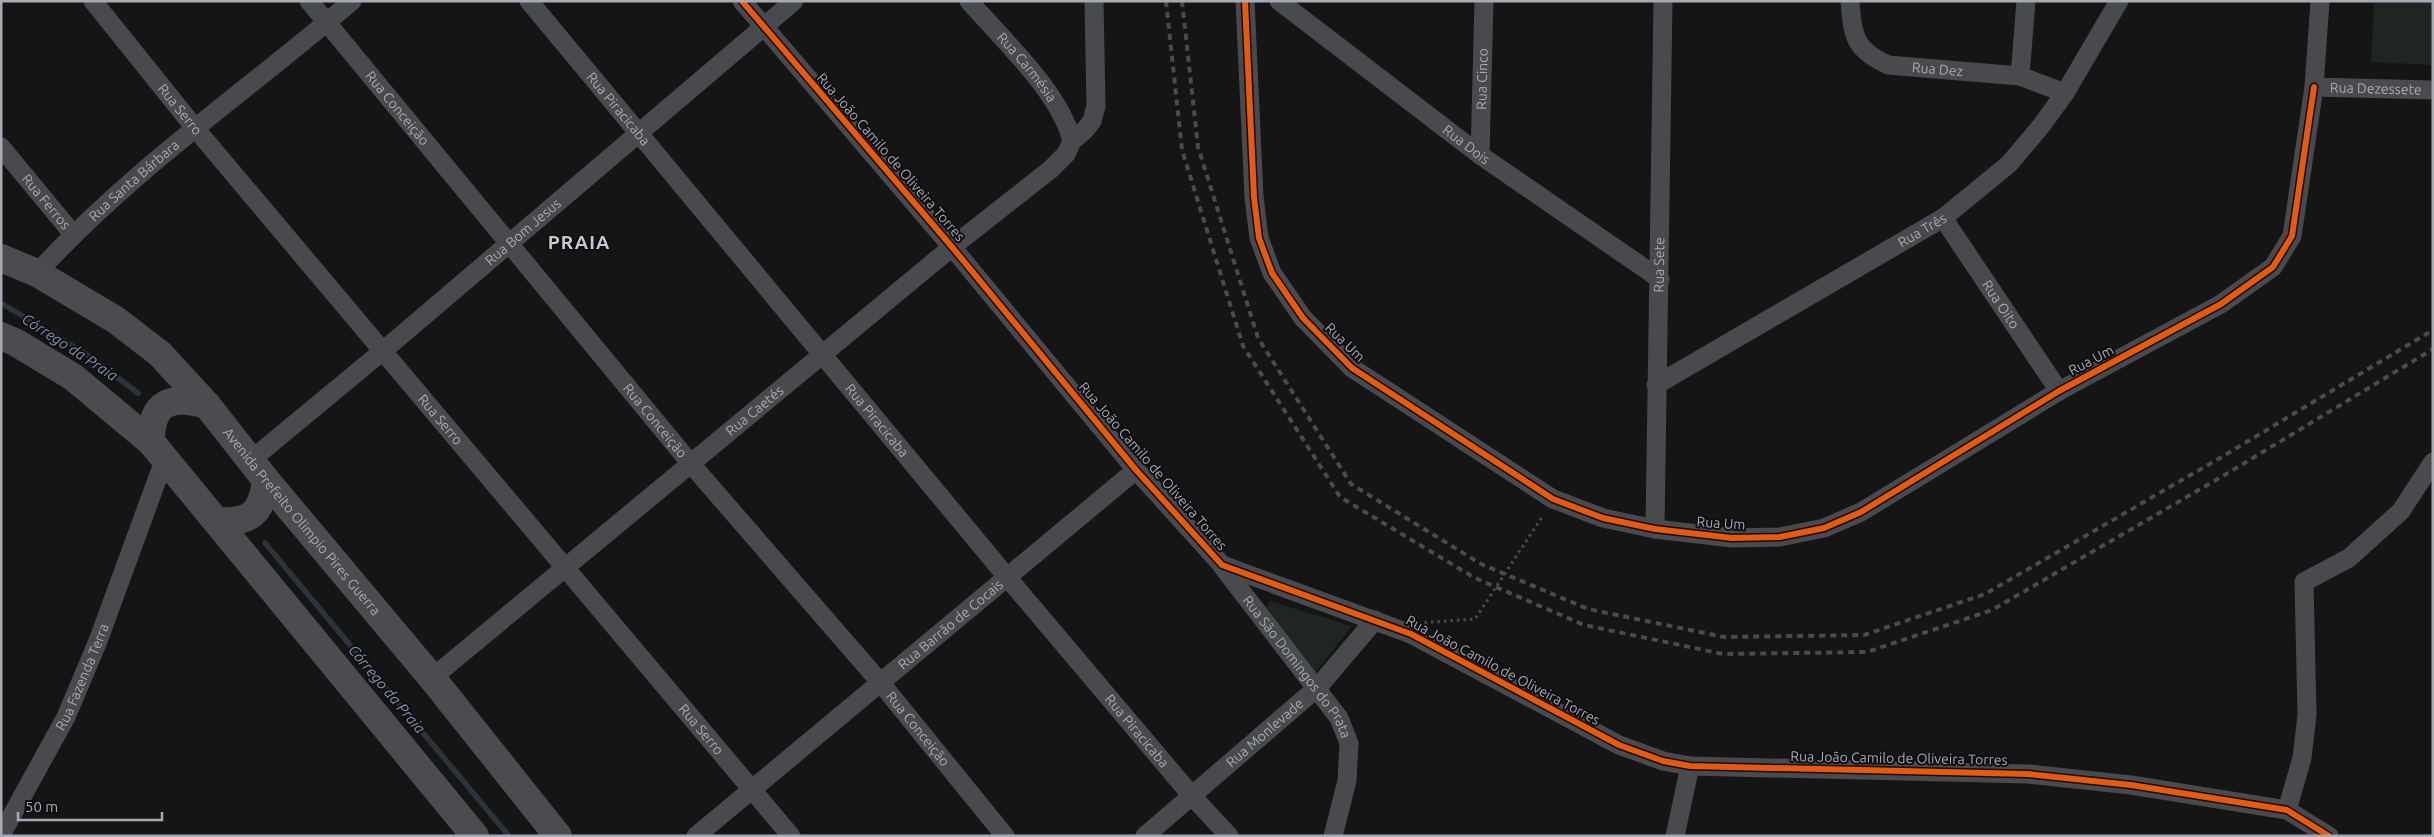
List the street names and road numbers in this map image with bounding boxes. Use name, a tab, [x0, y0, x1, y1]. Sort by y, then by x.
street label: Rua Carmésia	[994, 29, 1060, 105]
street label: Rua Cinco	[1473, 48, 1491, 110]
street label: Rua Dez	[1911, 59, 1964, 79]
street label: Rua Conceição	[362, 68, 433, 149]
street label: Rua Piracicaba	[583, 69, 653, 149]
street label: Rua João Camilo de Oliveira Torres	[814, 70, 968, 244]
street label: Rua Dezessete	[2330, 79, 2422, 98]
street label: Rua Serro	[155, 81, 205, 138]
street label: Rua Dois	[1440, 122, 1493, 167]
street label: Rua Santa Bárbara	[85, 137, 182, 224]
street label: Rua Ferros	[19, 171, 74, 233]
street label: Rua Bom Jesus	[482, 195, 564, 268]
street label: Rua Três	[1895, 210, 1949, 250]
street label: Rua Sete	[1651, 237, 1667, 293]
street label: Rua Oito	[1979, 277, 2023, 332]
street label: Rua Um	[1322, 319, 1368, 365]
street label: Rua Um	[2066, 341, 2116, 379]
street label: Rua João Camilo de Oliveira Torres	[1076, 379, 1230, 553]
street label: Rua Conceição	[620, 380, 690, 461]
street label: Rua Piracicaba	[842, 380, 912, 460]
street label: Rua Caetés	[723, 382, 787, 439]
street label: Rua Serro	[415, 391, 466, 448]
street label: Avenida Prefeito Olimpio Pires Guerra	[220, 424, 384, 618]
street label: Rua Um	[1696, 513, 1746, 533]
street label: Rua Barrão de Cocais	[895, 576, 1006, 673]
street label: Rua São Domingos do Prata	[1240, 592, 1354, 740]
street label: Rua João Camilo de Oliveira Torres	[1403, 612, 1603, 728]
street label: Rua Fazenda Terra	[52, 621, 112, 733]
street label: Rua Conceição	[883, 688, 953, 769]
street label: Rua Piracicaba	[1102, 691, 1172, 771]
street label: Rua Monlevade	[1223, 695, 1307, 771]
street label: Rua Serro	[675, 701, 727, 758]
street label: Rua João Camilo de Oliveira Torres	[1790, 748, 2008, 768]

